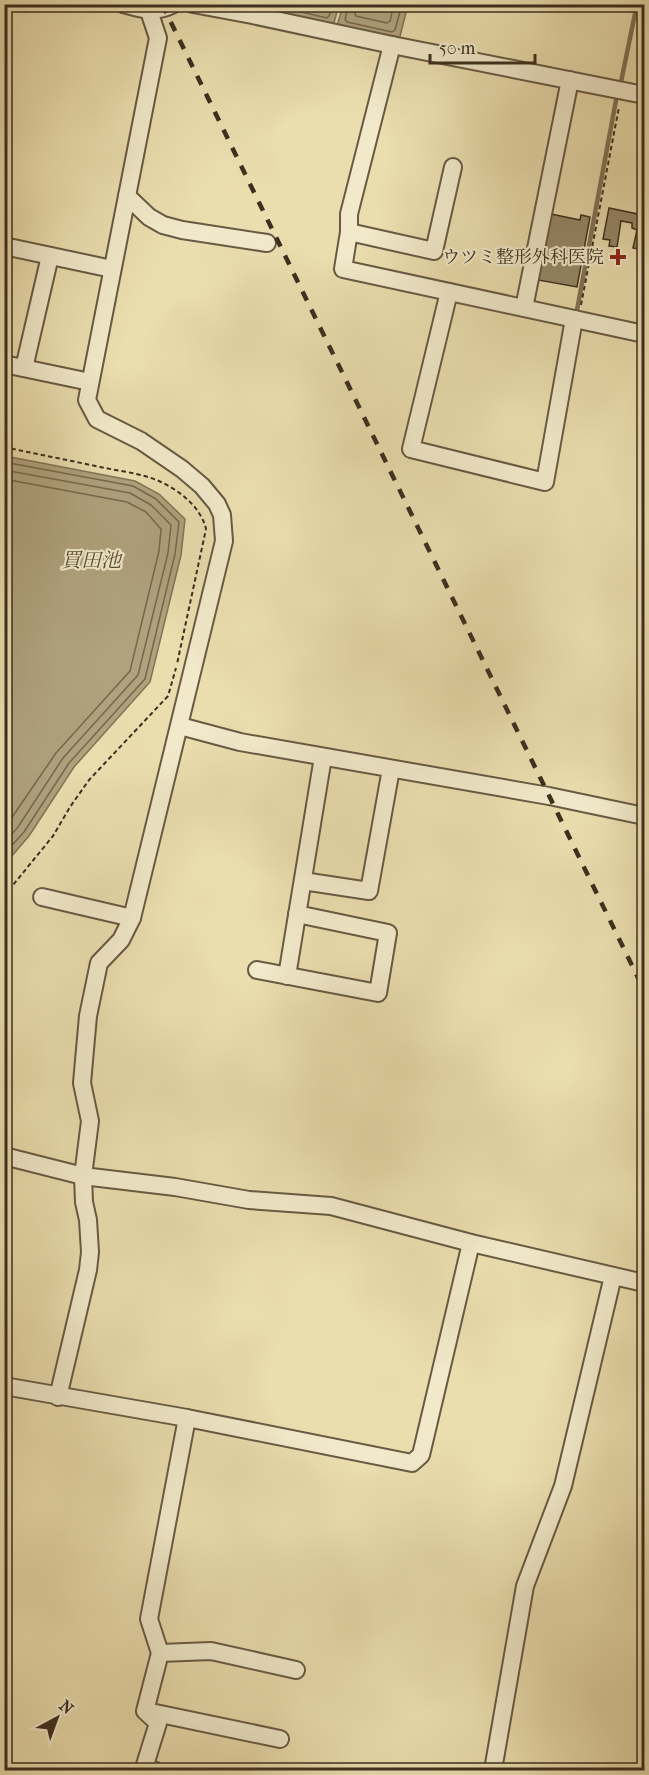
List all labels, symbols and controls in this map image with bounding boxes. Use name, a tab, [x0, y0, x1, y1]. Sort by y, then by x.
scale bar	[430, 27, 535, 65]
text: 50 m	[439, 38, 476, 59]
place label: ウツミ整形外科医院	[442, 247, 604, 268]
marker: ウツミ整形外科医院	[609, 248, 627, 266]
water label: 買田池	[61, 549, 123, 572]
north arrow	[27, 1688, 87, 1748]
text: N	[56, 1696, 78, 1719]

